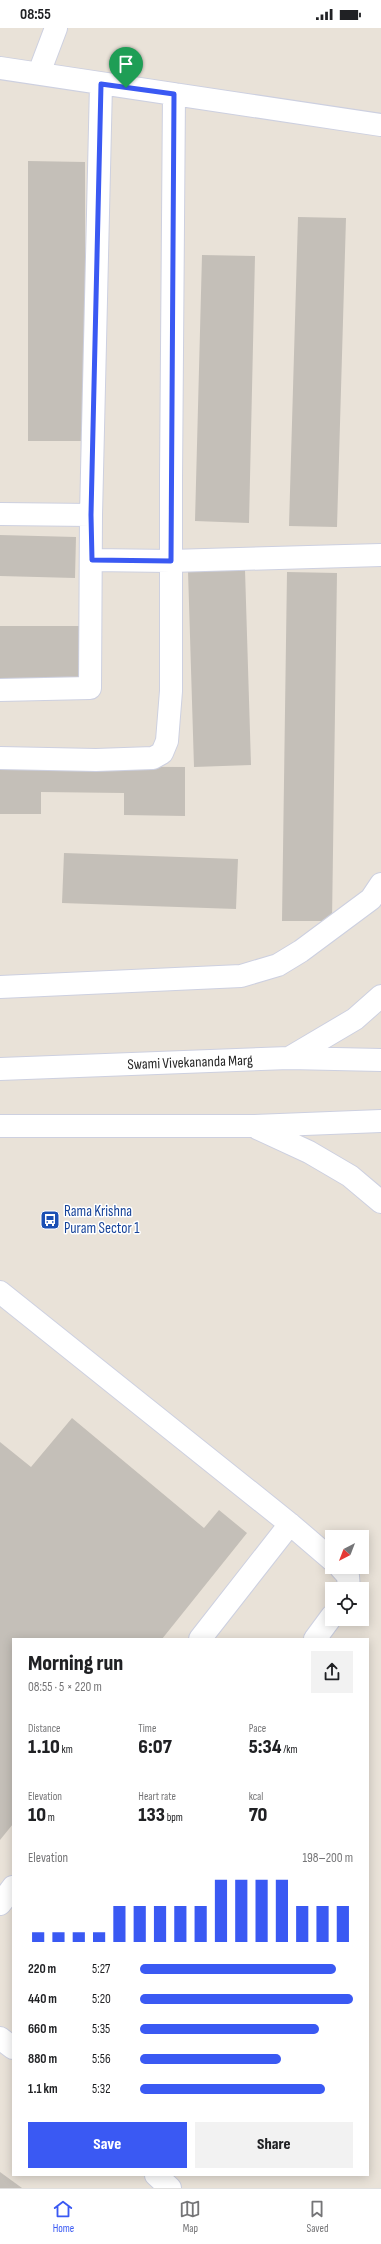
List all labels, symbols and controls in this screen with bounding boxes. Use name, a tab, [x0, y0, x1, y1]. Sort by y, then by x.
text: 08:55	[20, 5, 51, 24]
pin	[109, 47, 143, 88]
icon: arrive	[115, 53, 137, 75]
street label: Swami Vivekananda Marg	[127, 1051, 253, 1074]
place label: Rama Krishna Puram Sector 1	[64, 1202, 140, 1238]
bus stop icon: Rama Krishna Puram Sector 1	[39, 1209, 61, 1231]
north arrow	[325, 1530, 369, 1574]
map controls	[325, 1530, 369, 1626]
button: locate	[325, 1582, 369, 1626]
text: Morning run	[28, 1650, 123, 1677]
button: share	[311, 1651, 353, 1693]
text: 08:55 · 5 × 220 m	[28, 1679, 102, 1695]
text: Distance	[28, 1722, 60, 1735]
text: Time	[138, 1722, 156, 1735]
text: Pace	[249, 1722, 266, 1735]
text: 1.10	[28, 1735, 60, 1759]
text: 6:07	[138, 1735, 172, 1759]
text: 5:34	[249, 1735, 282, 1759]
text: km	[60, 1743, 73, 1756]
text: /km	[282, 1743, 298, 1756]
text: Elevation	[28, 1790, 62, 1803]
text: Heart rate	[138, 1790, 176, 1803]
text: kcal	[249, 1790, 263, 1803]
text: 10	[28, 1803, 46, 1827]
text: 133	[138, 1803, 165, 1827]
text: 70	[249, 1803, 267, 1827]
text: m	[46, 1811, 55, 1824]
text: bpm	[165, 1811, 183, 1824]
text: Elevation	[28, 1850, 68, 1866]
text: 198–200 m	[302, 1850, 353, 1866]
text: 220 m	[28, 1961, 56, 1977]
text: 5:27	[92, 1961, 110, 1977]
text: 440 m	[28, 1991, 57, 2007]
text: 5:20	[92, 1991, 111, 2007]
text: 660 m	[28, 2021, 57, 2037]
text: 5:35	[92, 2021, 110, 2037]
text: 880 m	[28, 2051, 57, 2067]
text: 5:56	[92, 2051, 111, 2067]
text: 1.1 km	[28, 2081, 58, 2097]
text: 5:32	[92, 2081, 111, 2097]
button: Save	[28, 2122, 187, 2168]
button: Share	[195, 2122, 353, 2168]
tab: Home	[52, 2198, 74, 2235]
tab: Map	[179, 2198, 201, 2235]
tab: Saved	[306, 2198, 329, 2235]

